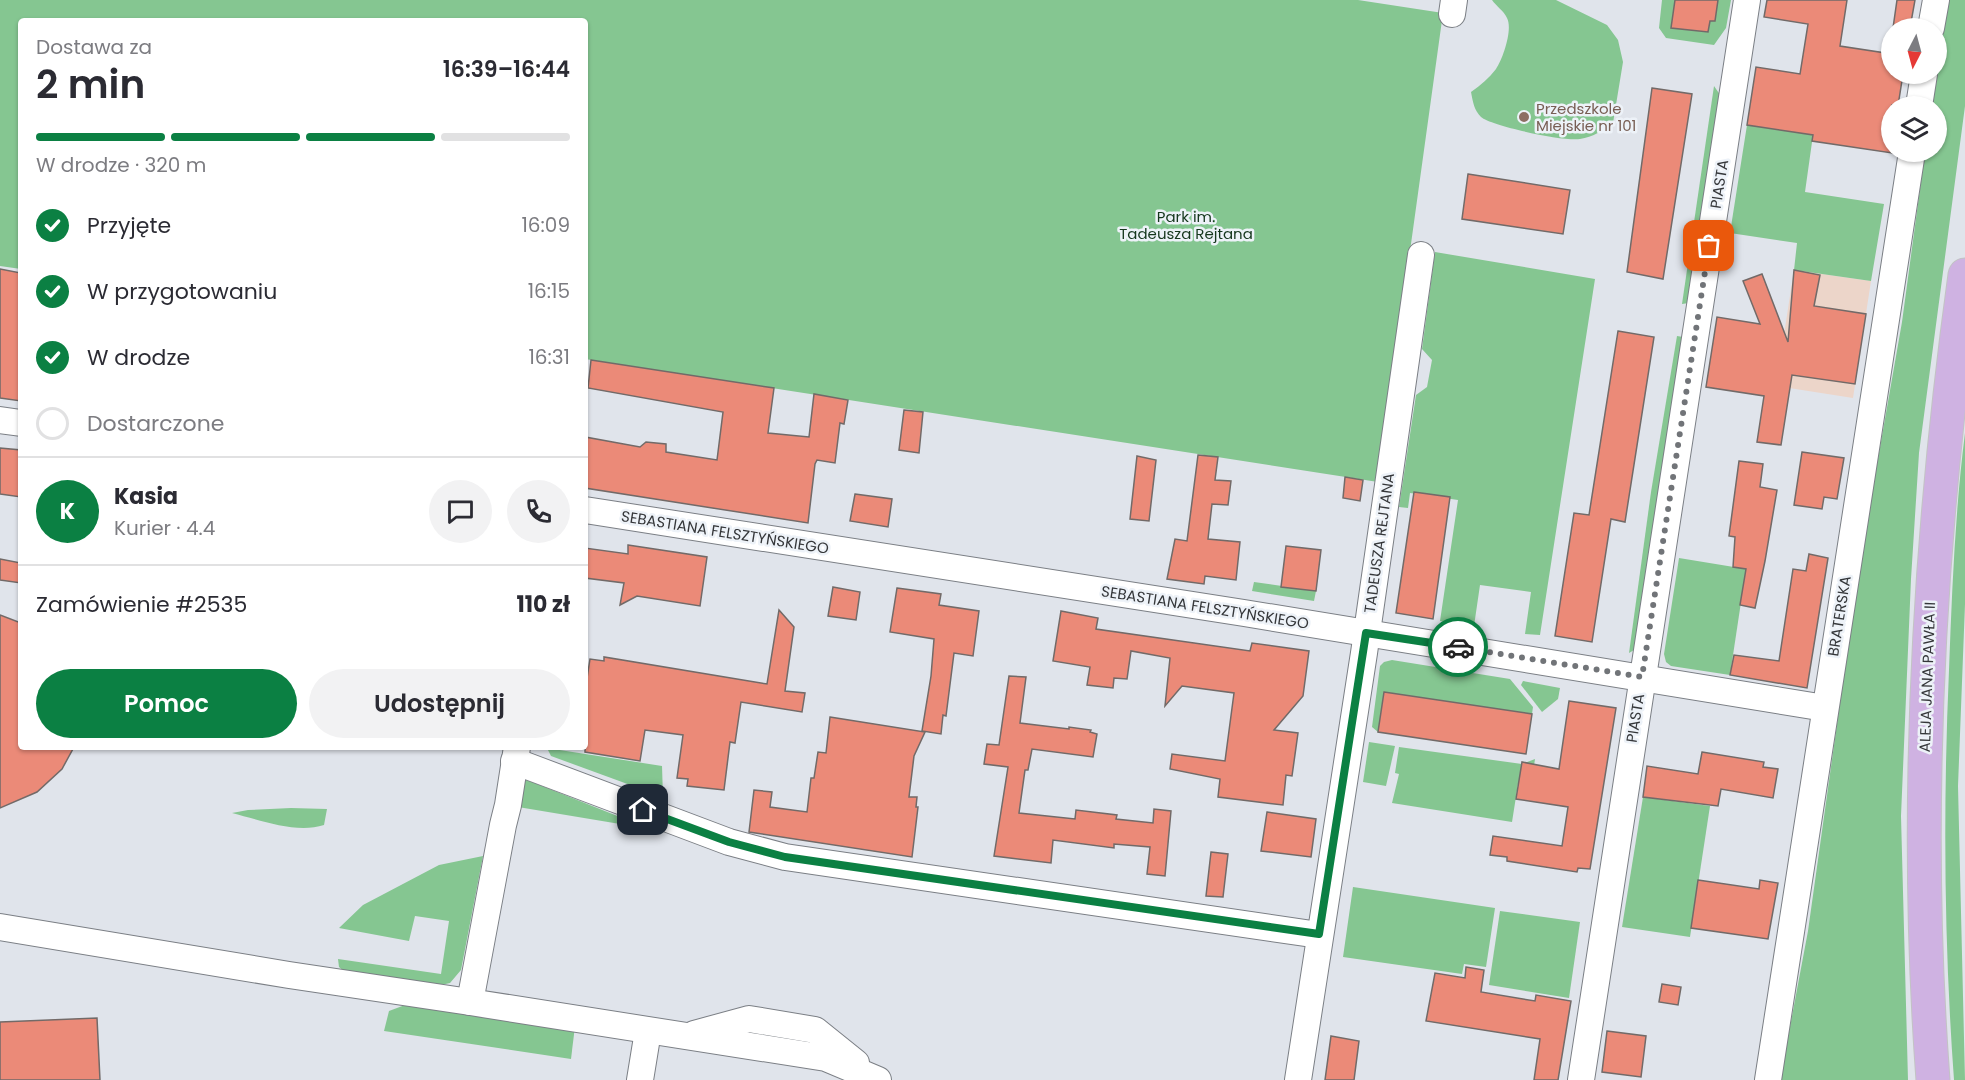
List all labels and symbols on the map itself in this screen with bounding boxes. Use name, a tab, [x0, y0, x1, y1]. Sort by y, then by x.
north arrow	[1881, 18, 1947, 84]
place label: Przedszkole Miejskie nr 101	[1536, 98, 1636, 136]
marker: Przedszkole Miejskie nr 101	[1517, 110, 1531, 124]
street label: PIASTA	[1705, 158, 1733, 210]
park label: Park im. Tadeusza Rejtana	[1119, 206, 1253, 244]
pin	[1683, 220, 1734, 271]
street label: TADEUSZA REJTANA	[1359, 472, 1399, 614]
street label: SEBASTIANA FELSZTYŃSKIEGO	[620, 505, 831, 559]
street label: BRATERSKA	[1822, 574, 1856, 658]
street label: SEBASTIANA FELSZTYŃSKIEGO	[1100, 580, 1311, 634]
street label: ALEJA JANA PAWŁA II	[1914, 601, 1940, 753]
courier	[1428, 617, 1488, 677]
street label: PIASTA	[1621, 692, 1649, 744]
pin	[617, 784, 668, 835]

